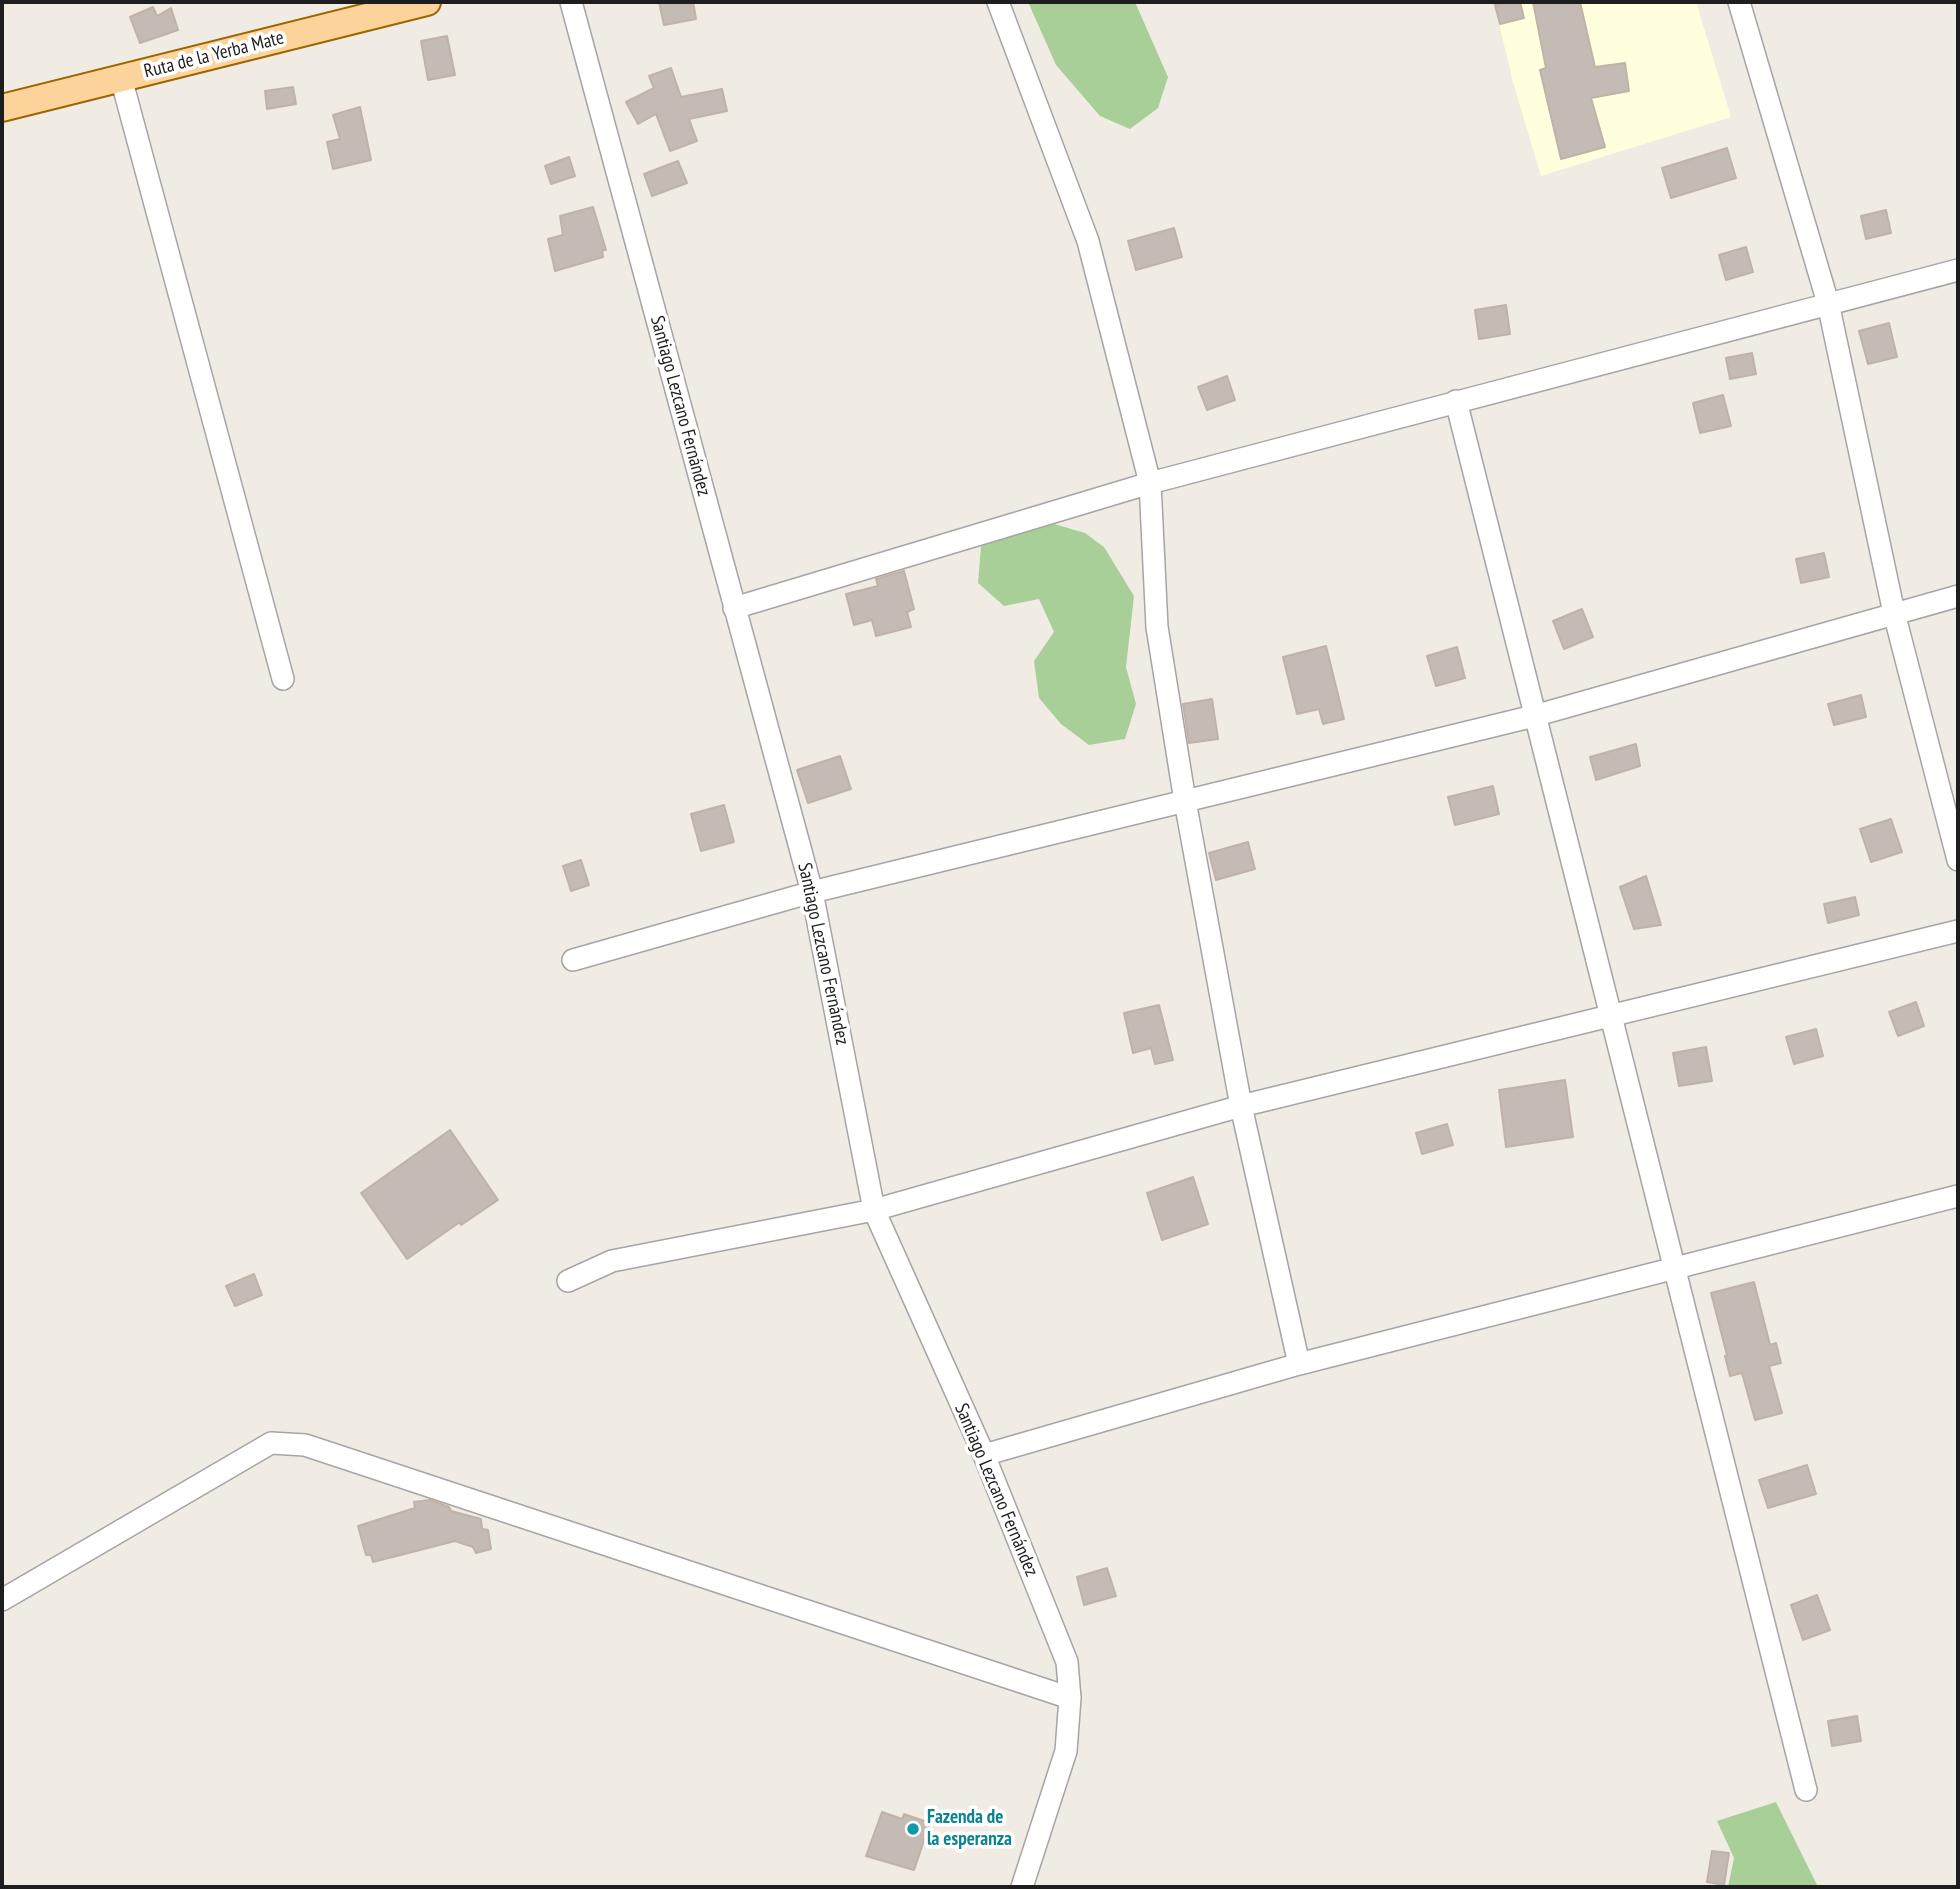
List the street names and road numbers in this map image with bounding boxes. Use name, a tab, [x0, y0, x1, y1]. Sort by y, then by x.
street label: Ruta de la Yerba Mate	[142, 27, 286, 83]
street label: Santiago Lezcano Fernández	[645, 313, 715, 499]
street label: Santiago Lezcano Fernández	[793, 861, 853, 1047]
street label: Santiago Lezcano Fernández	[949, 1400, 1043, 1580]

